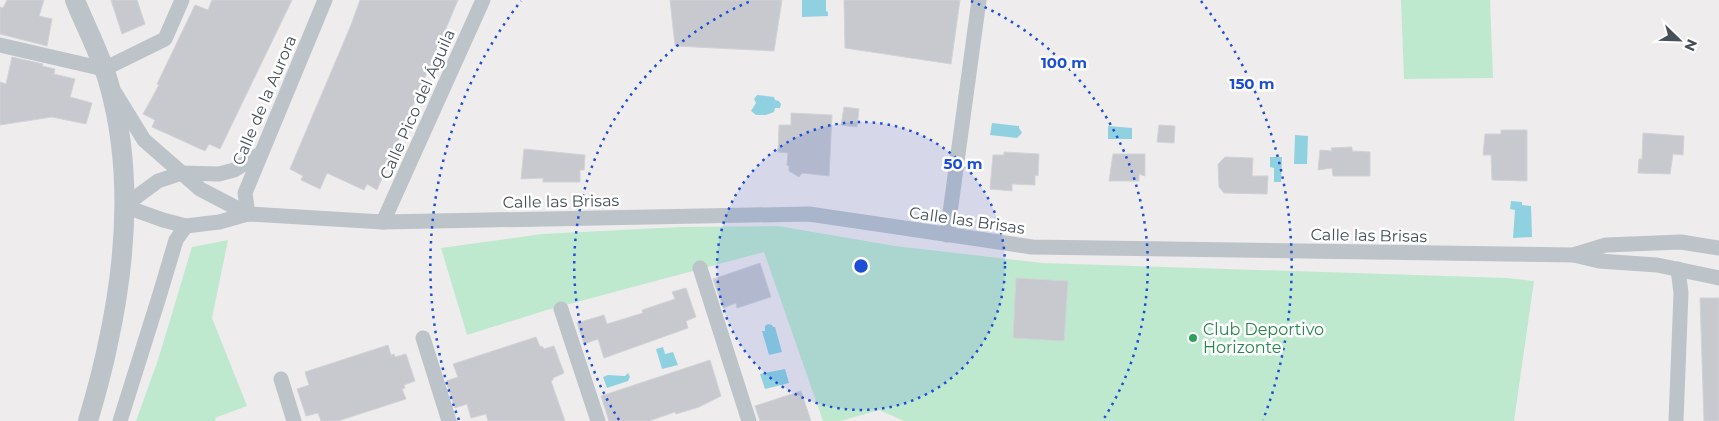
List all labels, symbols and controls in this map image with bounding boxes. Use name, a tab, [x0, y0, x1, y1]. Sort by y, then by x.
north arrow	[1654, 15, 1704, 65]
street label: Calle Pico del Águila	[376, 26, 459, 182]
street label: Calle de la Aurora	[229, 32, 300, 168]
text: N	[1680, 36, 1701, 54]
text: 100 m	[1041, 53, 1087, 72]
text: 150 m	[1230, 74, 1274, 93]
text: 50 m	[943, 154, 983, 173]
street label: Calle las Brisas	[503, 191, 620, 212]
street label: Calle las Brisas	[908, 203, 1026, 238]
street label: Calle las Brisas	[1311, 225, 1428, 246]
centre of rings	[852, 257, 870, 275]
place label: Club Deportivo Horizonte	[1203, 320, 1324, 357]
marker: Club Deportivo Horizonte	[1187, 332, 1199, 344]

